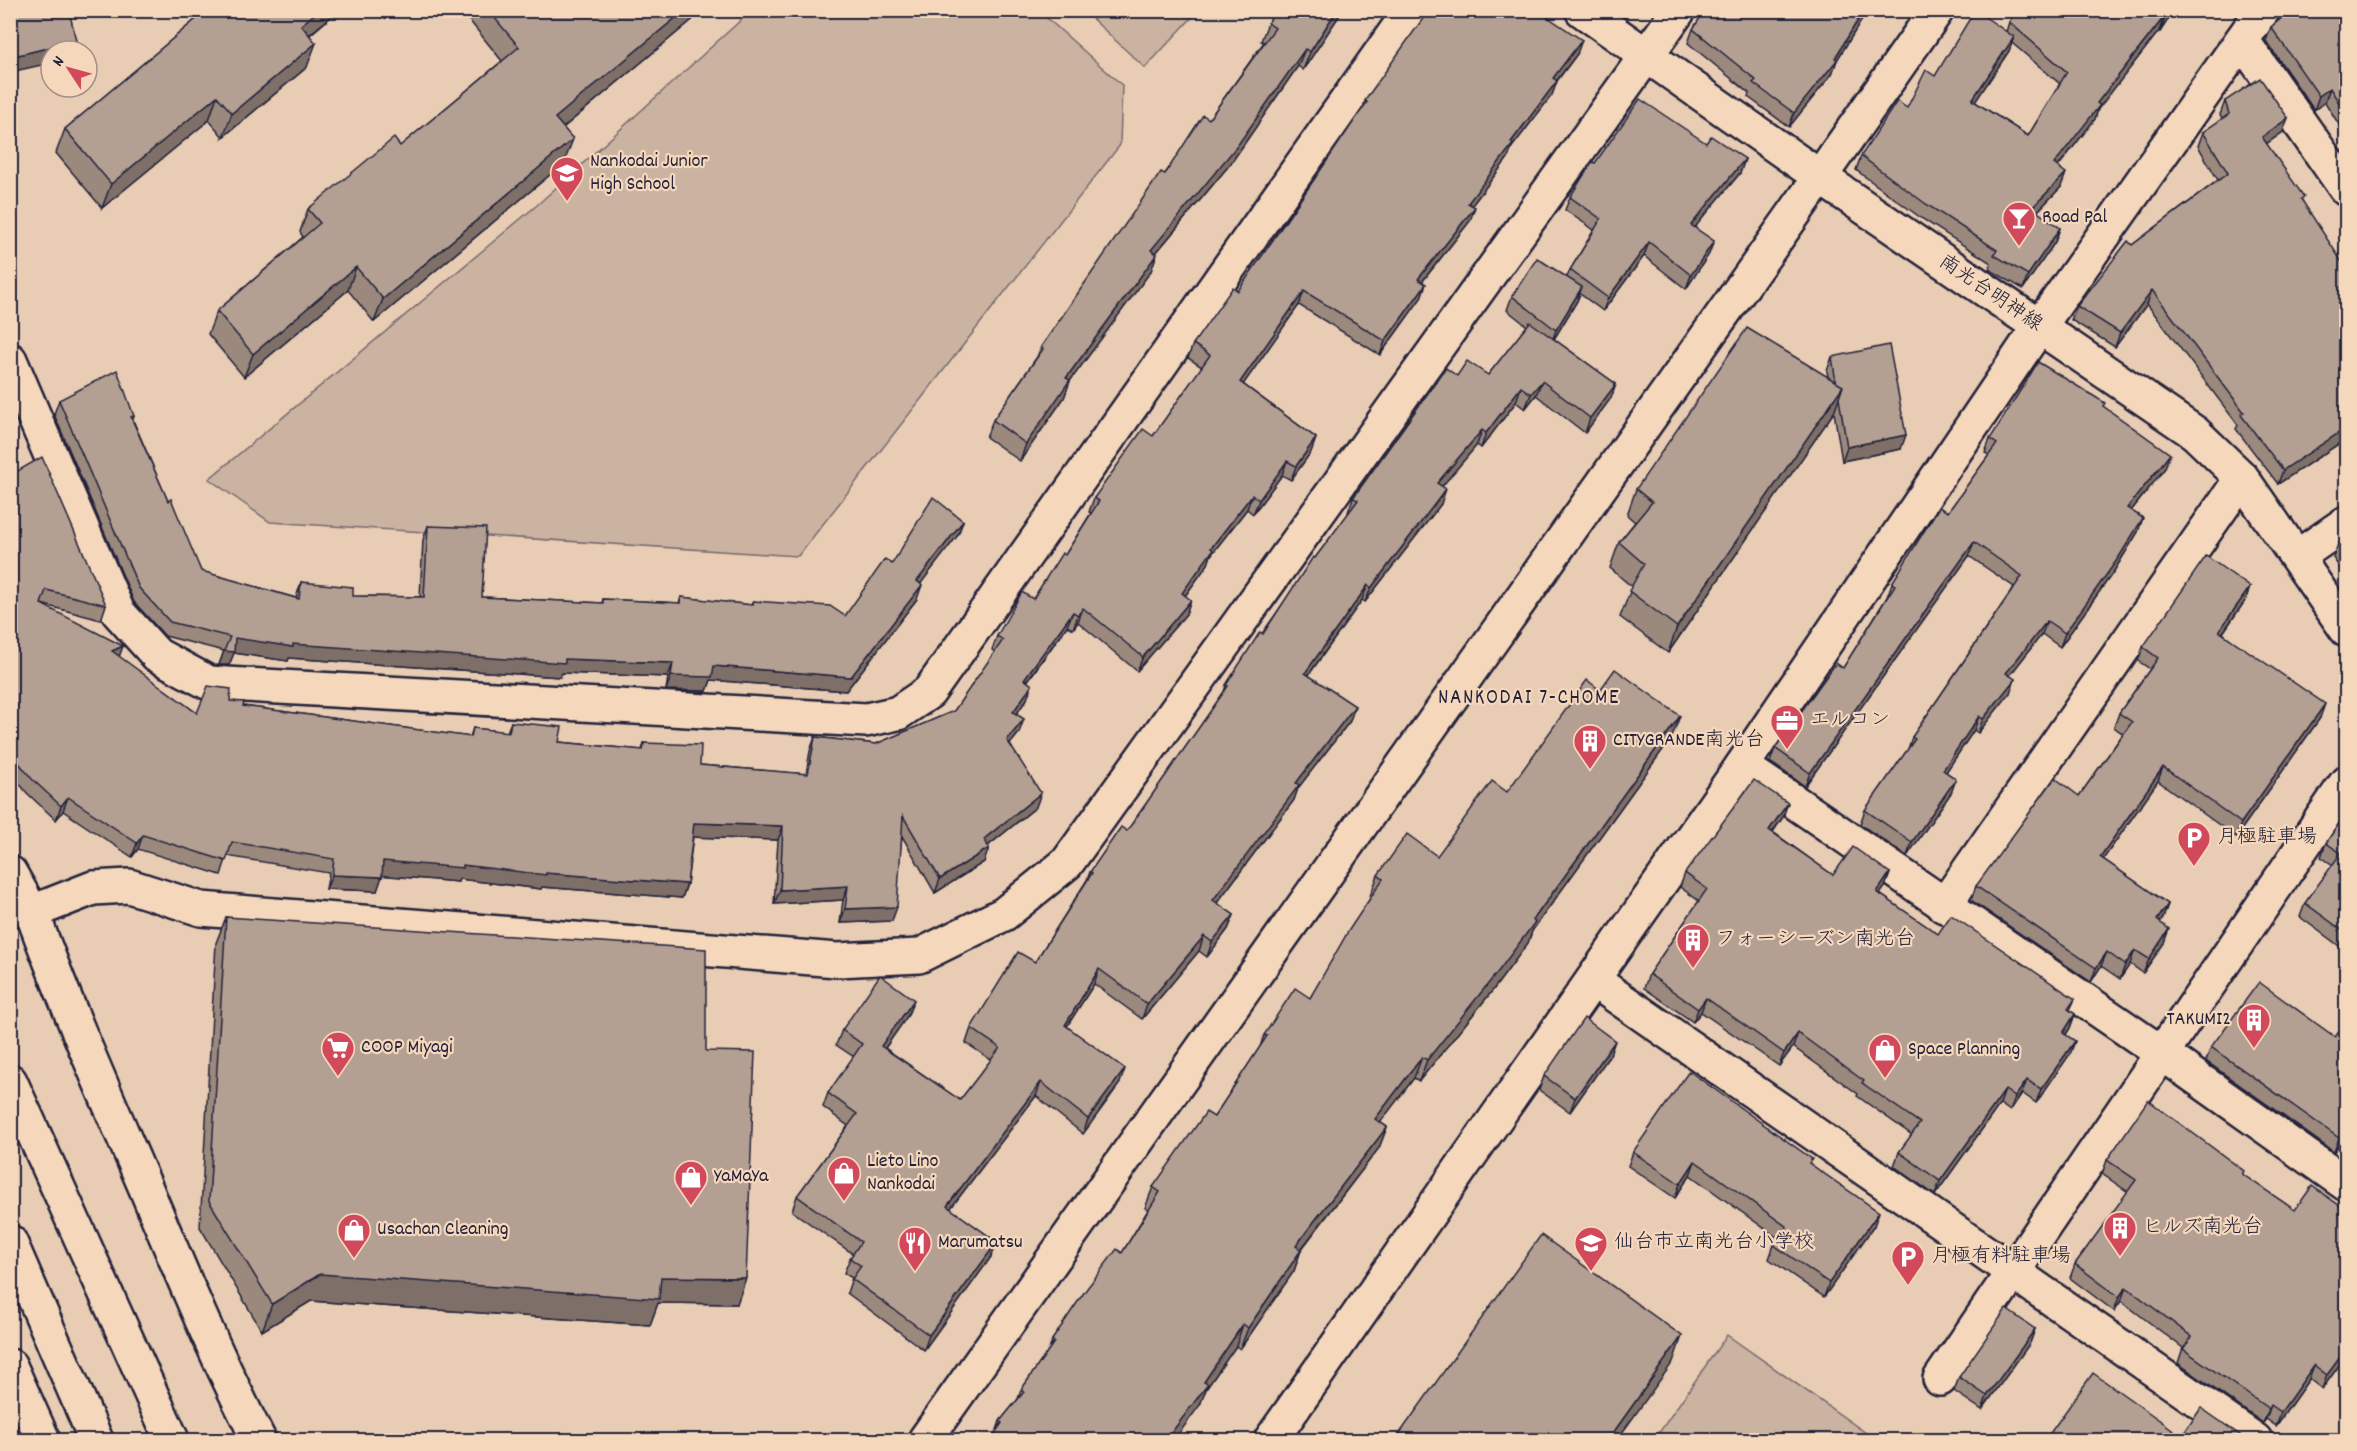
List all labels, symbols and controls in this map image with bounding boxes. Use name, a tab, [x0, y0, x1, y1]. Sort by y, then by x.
north arrow	[39, 39, 99, 99]
text: N	[47, 52, 71, 72]
place label: Nankodai Junior High School	[590, 148, 708, 199]
school or university icon: Nankodai Junior High School	[549, 155, 585, 202]
bar icon: Road Pal	[2001, 200, 2037, 247]
place label: Road Pal	[2042, 204, 2107, 232]
street label: 南光台明神線	[1932, 249, 2048, 339]
district label: NANKODAI 7-CHOME	[1438, 684, 1620, 714]
office icon: エルコン	[1769, 703, 1805, 750]
place label: エルコン	[1810, 707, 1890, 735]
building icon: CITYGRANDE南光台	[1572, 723, 1608, 770]
place label: CITYGRANDE南光台	[1613, 727, 1764, 755]
parking icon: 月極駐車場	[2176, 820, 2212, 867]
place label: 月極駐車場	[2217, 824, 2317, 852]
building icon: フォーシーズン南光台	[1675, 922, 1711, 969]
place label: フォーシーズン南光台	[1716, 926, 1915, 954]
building icon: TAKUMI2	[2236, 1002, 2272, 1049]
place label: TAKUMI2	[2167, 1006, 2231, 1034]
supermarket icon: COOP Miyagi	[320, 1030, 356, 1077]
shop icon: Space Planning	[1867, 1032, 1903, 1079]
place label: COOP Miyagi	[361, 1034, 453, 1062]
place label: Space Planning	[1908, 1036, 2020, 1064]
place label: Lieto Lino Nankodai	[867, 1148, 939, 1199]
shop icon: Lieto Lino Nankodai	[826, 1155, 862, 1202]
shop icon: YaMaYa	[673, 1159, 709, 1206]
place label: YaMaYa	[714, 1163, 769, 1191]
building icon: ヒルズ南光台	[2102, 1210, 2138, 1257]
shop icon: Usachan Cleaning	[336, 1212, 372, 1259]
place label: ヒルズ南光台	[2143, 1214, 2263, 1242]
place label: Usachan Cleaning	[377, 1216, 509, 1244]
restaurant icon: Marumatsu	[897, 1225, 933, 1272]
school or university icon: 仙台市立南光台小学校	[1573, 1225, 1609, 1272]
place label: Marumatsu	[938, 1229, 1023, 1257]
place label: 仙台市立南光台小学校	[1614, 1229, 1814, 1257]
parking icon: 月極有料駐車場	[1890, 1239, 1926, 1286]
place label: 月極有料駐車場	[1931, 1243, 2071, 1271]

